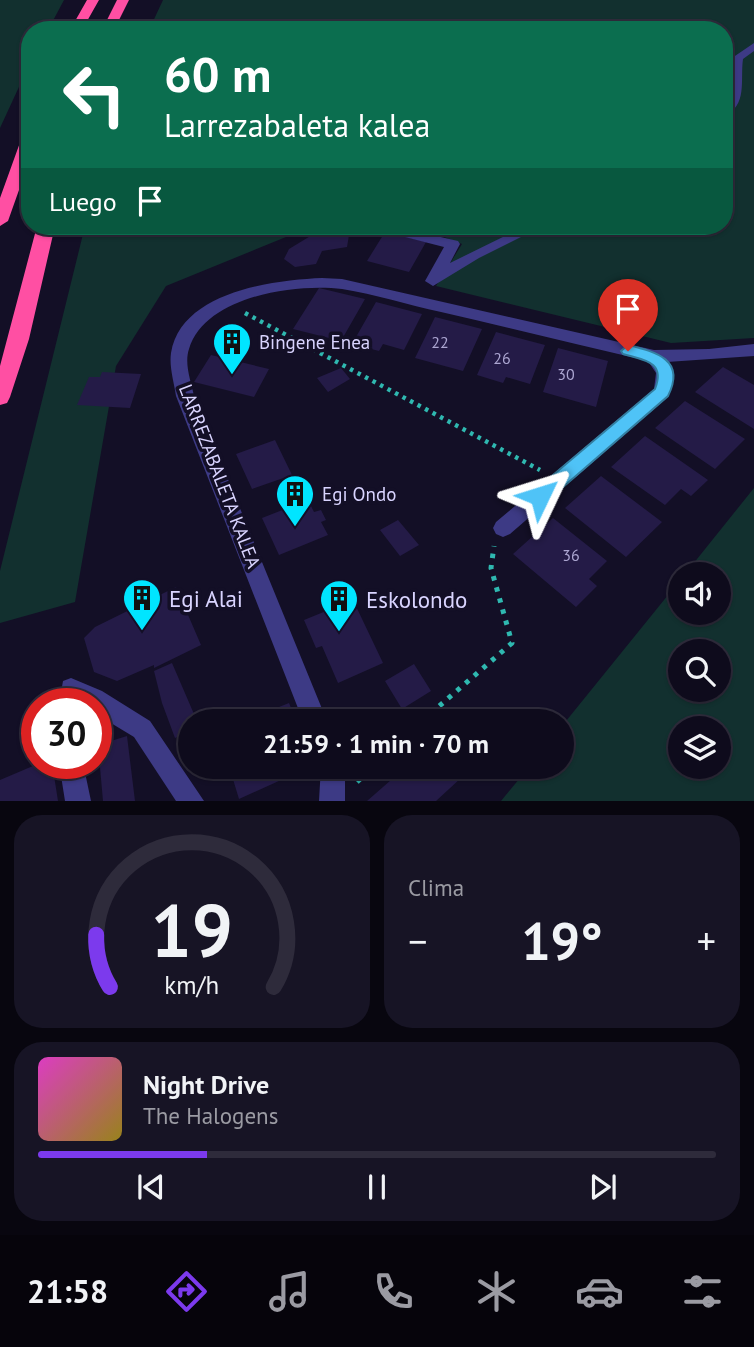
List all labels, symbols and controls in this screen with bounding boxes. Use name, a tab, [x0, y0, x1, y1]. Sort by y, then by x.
text: 60 m	[164, 42, 271, 106]
icon: left	[49, 49, 140, 140]
text: Larrezabaleta kalea	[164, 104, 430, 146]
icon: arrive	[131, 182, 169, 220]
text: Luego	[49, 185, 117, 218]
pin	[598, 279, 658, 351]
icon: arrive	[609, 290, 647, 328]
building icon: Bingene Enea	[211, 321, 253, 376]
place label: Bingene Enea	[259, 330, 370, 354]
house number: 22	[431, 332, 449, 352]
house number: 26	[493, 348, 511, 368]
house number: 30	[557, 364, 575, 384]
street label: LARREZABALETA KALEA	[174, 381, 266, 571]
position arrow	[503, 459, 577, 533]
building icon: Egi Ondo	[274, 473, 316, 528]
place label: Egi Ondo	[322, 482, 396, 506]
house number: 36	[562, 545, 580, 565]
map controls	[668, 562, 731, 779]
button: sound	[668, 562, 731, 625]
building icon: Egi Alai	[121, 577, 163, 632]
building icon: Eskolondo	[318, 578, 360, 633]
place label: Egi Alai	[169, 584, 243, 613]
place label: Eskolondo	[366, 585, 467, 614]
button: search	[668, 639, 731, 702]
speed limit sign: 30	[21, 688, 112, 779]
button: layers	[668, 716, 731, 779]
text: 21:59 · 1 min · 70 m	[263, 727, 489, 760]
text: Clima	[408, 873, 464, 902]
text: 19	[151, 884, 233, 978]
text: 19°	[521, 907, 603, 974]
text: −	[408, 916, 427, 965]
text: +	[697, 916, 716, 965]
text: km/h	[165, 969, 219, 1001]
text: Night Drive	[143, 1068, 269, 1101]
text: The Halogens	[143, 1101, 278, 1130]
icon: previous	[132, 1168, 170, 1206]
icon: pause	[358, 1168, 396, 1206]
icon: next	[584, 1168, 622, 1206]
icon: directions	[162, 1267, 211, 1316]
icon: music	[265, 1267, 314, 1316]
icon: phone	[369, 1267, 418, 1316]
icon: climate	[472, 1267, 521, 1316]
icon: car	[575, 1267, 624, 1316]
icon: filters	[678, 1267, 727, 1316]
text: 21:58	[27, 1270, 108, 1312]

